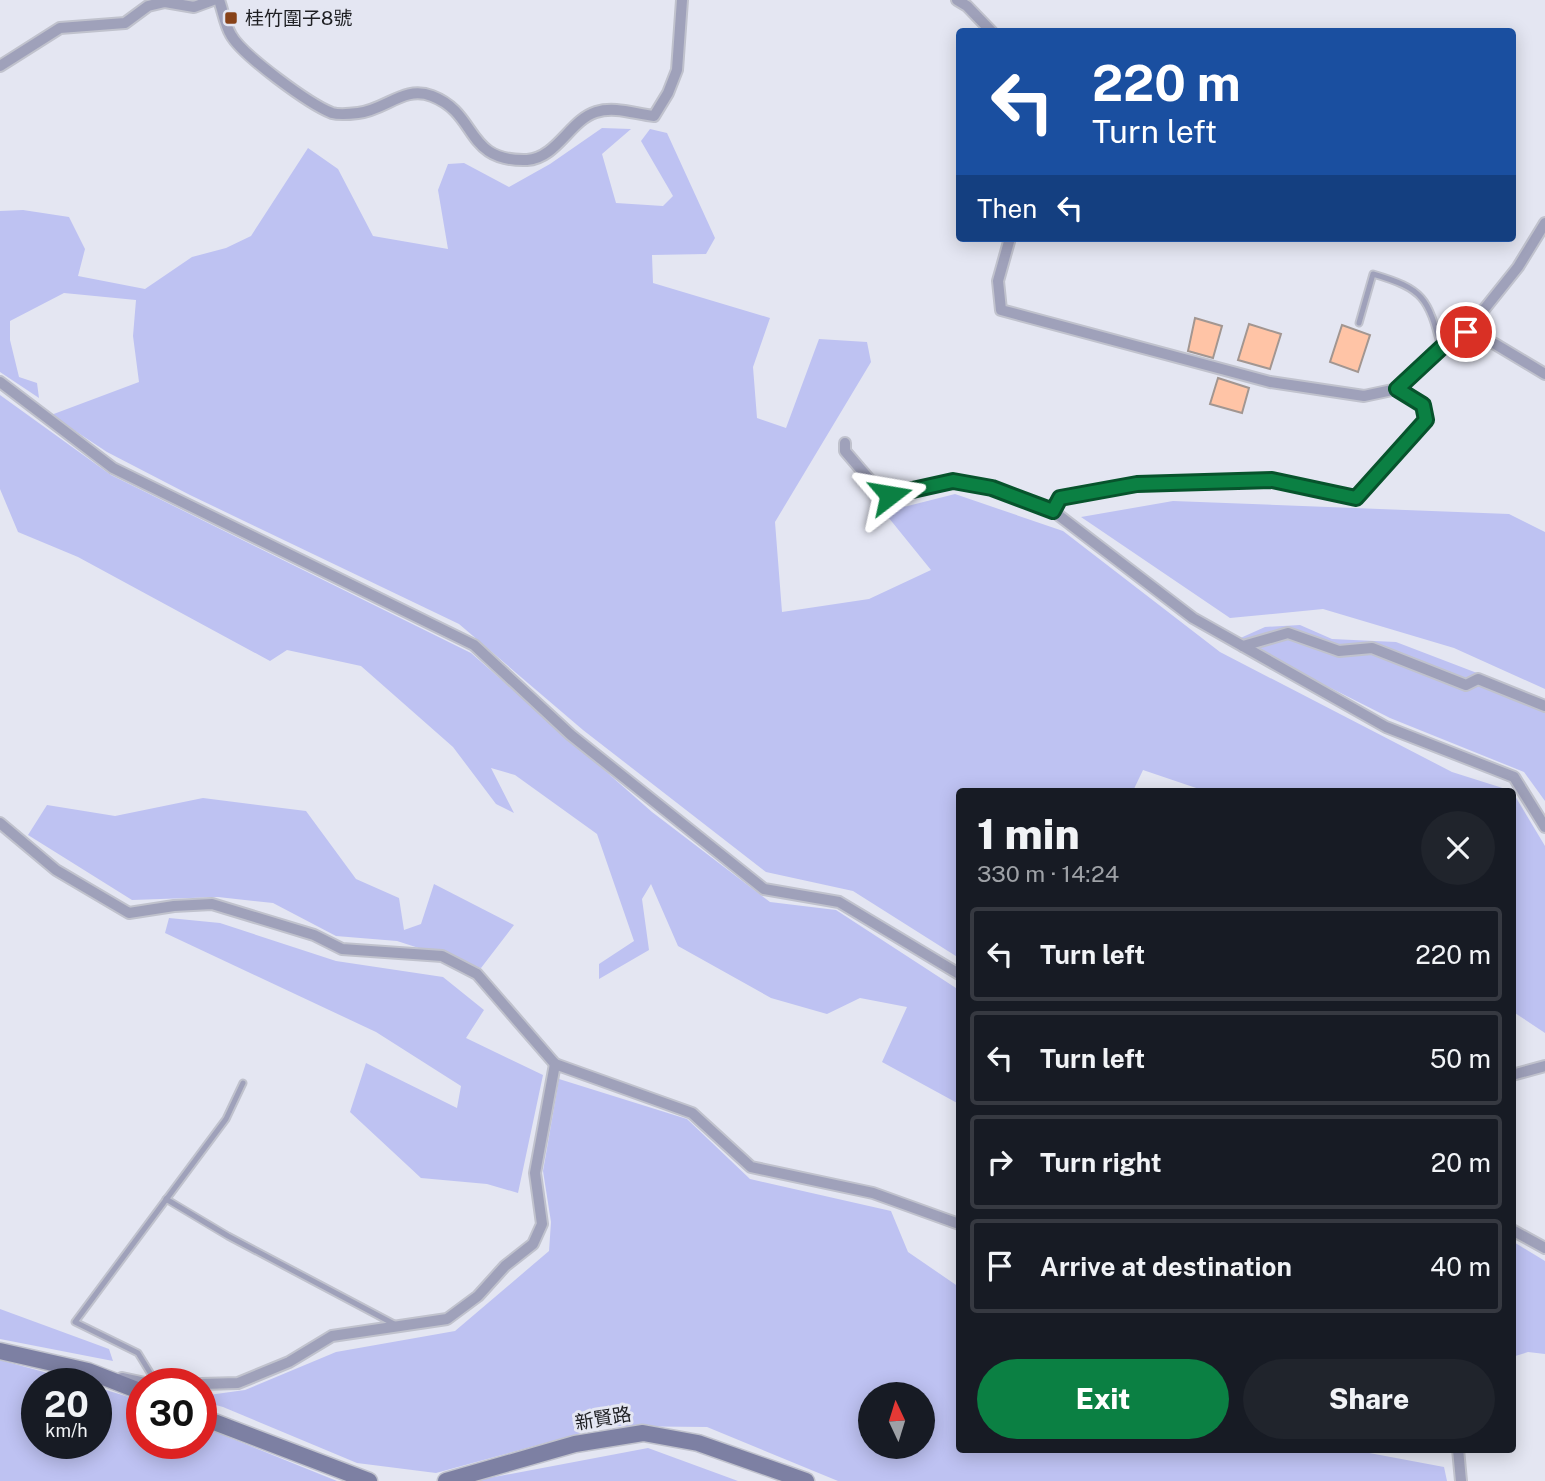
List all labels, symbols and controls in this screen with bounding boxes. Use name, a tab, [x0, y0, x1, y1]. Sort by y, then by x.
place label: 桂竹圍子8號	[245, 7, 352, 29]
marker: 桂竹圍子8號	[223, 10, 239, 26]
text: 220 m	[1092, 54, 1241, 112]
icon: left	[977, 56, 1068, 147]
text: Turn left	[1092, 113, 1217, 150]
icon: left	[1051, 189, 1089, 227]
text: Then	[977, 193, 1037, 224]
pin	[1436, 302, 1496, 362]
icon: arrive	[1447, 313, 1485, 351]
position arrow	[853, 458, 927, 532]
text: 1 min	[977, 809, 1080, 858]
button: close	[1421, 811, 1495, 885]
text: 330 m · 14:24	[977, 860, 1119, 887]
icon: left	[981, 935, 1019, 973]
text: Turn left	[1040, 939, 1145, 970]
text: 220 m	[1415, 939, 1491, 970]
icon: left	[981, 1039, 1019, 1077]
text: Turn left	[1040, 1043, 1145, 1074]
text: 50 m	[1430, 1043, 1491, 1074]
icon: right	[981, 1143, 1019, 1181]
text: Turn right	[1040, 1147, 1162, 1178]
text: 20 m	[1431, 1147, 1491, 1178]
icon: arrive	[981, 1247, 1019, 1285]
text: Arrive at destination	[1040, 1251, 1292, 1282]
text: 40 m	[1430, 1251, 1491, 1282]
button: Exit	[977, 1359, 1229, 1439]
button: Share	[1243, 1359, 1495, 1439]
speed limit sign: 30	[126, 1368, 217, 1459]
north arrow	[858, 1382, 934, 1460]
map controls	[858, 1382, 935, 1459]
text: 20	[44, 1384, 89, 1425]
street label: 新賢路	[573, 1402, 633, 1434]
text: km/h	[45, 1420, 88, 1441]

